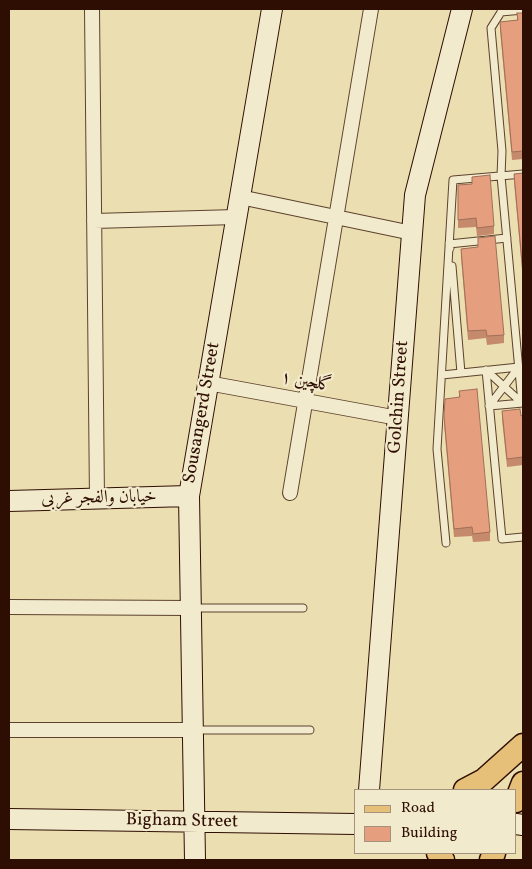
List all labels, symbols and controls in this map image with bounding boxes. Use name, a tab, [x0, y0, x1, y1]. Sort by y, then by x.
street label: Golchin Street	[385, 340, 415, 454]
street label: Sousangerd Street	[180, 341, 226, 485]
street label: گلچین ۱	[279, 368, 333, 398]
street label: خیابان والفجر غربی	[41, 487, 157, 511]
legend	[354, 789, 517, 854]
text: Road	[401, 798, 435, 819]
street label: Bigham Street	[126, 810, 238, 834]
text: Building	[401, 823, 457, 844]

